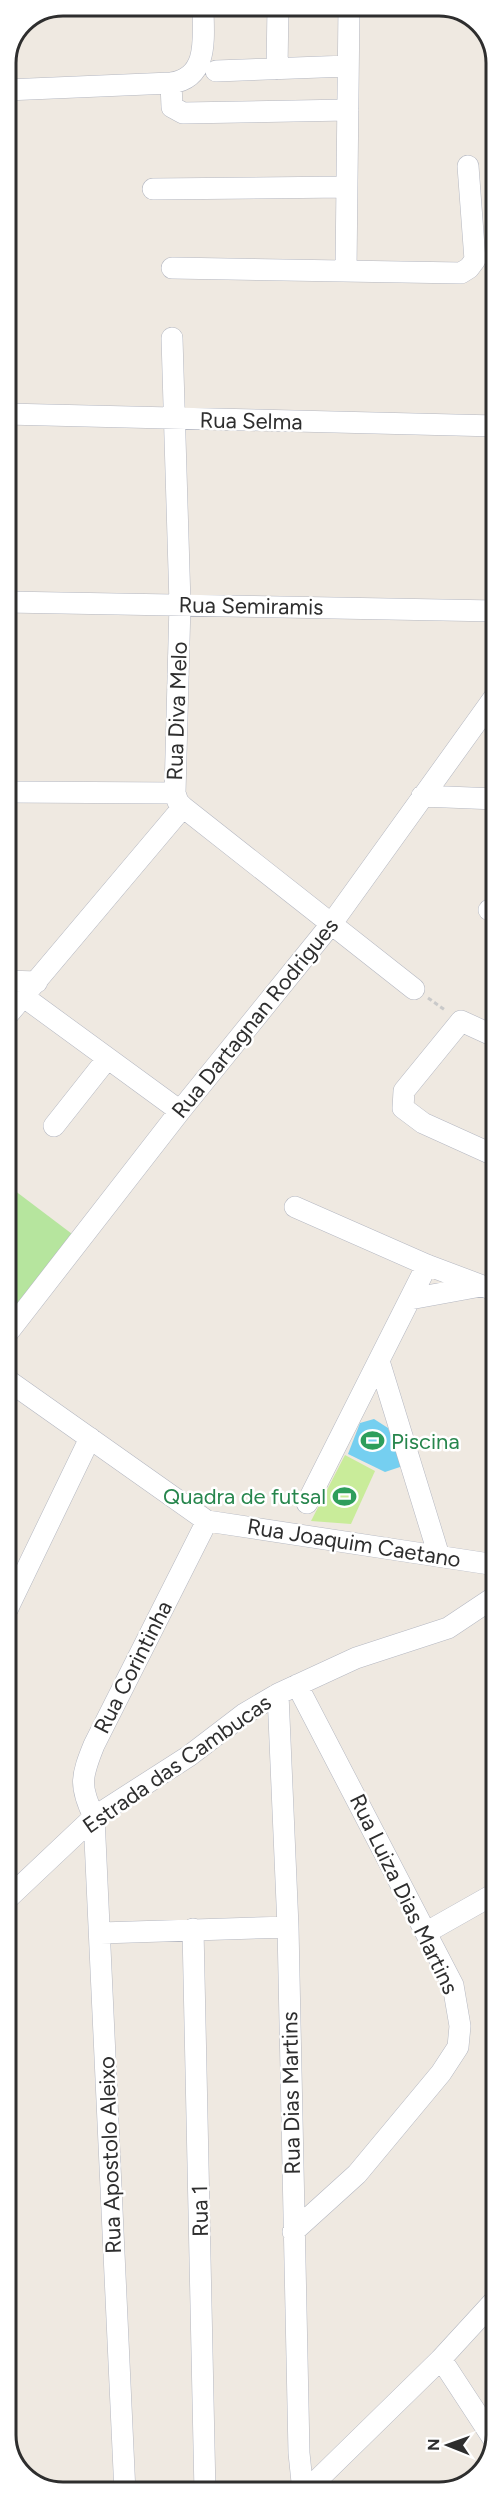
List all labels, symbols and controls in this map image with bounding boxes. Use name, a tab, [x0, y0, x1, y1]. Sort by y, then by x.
street label: Rua Selma	[199, 407, 303, 435]
street label: Rua Semiramis	[178, 591, 324, 621]
street label: Rua Diva Melo	[161, 641, 193, 781]
street label: Rua Dartagnan Rodrigues	[166, 913, 344, 1123]
sports icon: Piscina	[360, 1428, 386, 1454]
place label: Piscina	[391, 1428, 460, 1455]
place label: Quadra de futsal	[163, 1483, 326, 1510]
sports icon: Quadra de futsal	[331, 1483, 357, 1509]
street label: Rua Joaquim Caetano	[245, 1513, 463, 1573]
street label: Rua Corintinha	[88, 1596, 178, 1738]
street label: Estrada das Cambucas	[78, 1689, 276, 1839]
street label: Rua Luiza Dias Martins	[344, 1790, 464, 1998]
street label: Rua Dias Martins	[276, 2011, 306, 2175]
street label: Rua Apostolo Aleixo	[93, 2056, 127, 2254]
street label: Rua 1	[186, 2185, 214, 2237]
north arrow	[418, 2415, 478, 2475]
text: N	[424, 2438, 443, 2451]

